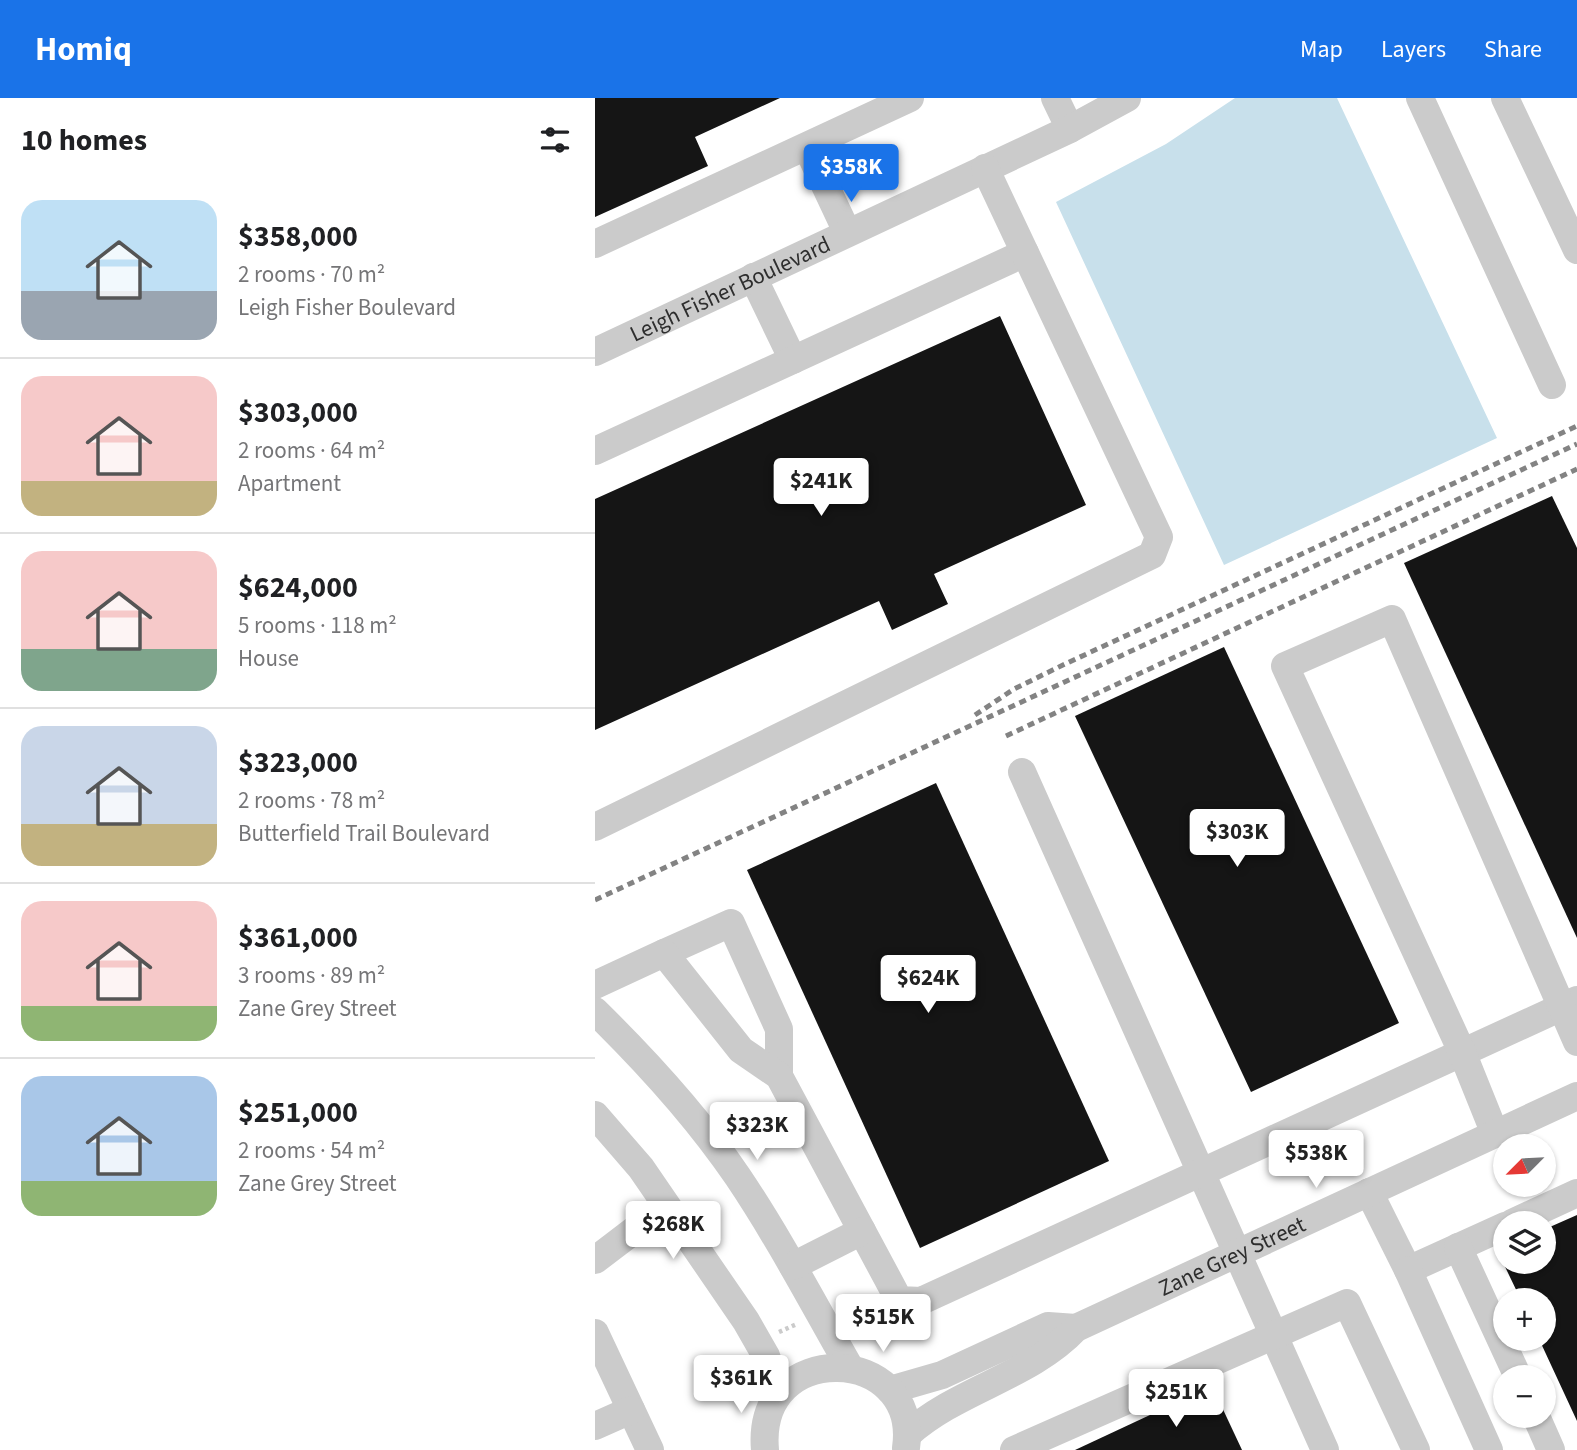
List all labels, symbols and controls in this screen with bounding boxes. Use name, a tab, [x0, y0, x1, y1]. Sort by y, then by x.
text: Homiq	[35, 26, 132, 73]
text: Map	[1300, 32, 1343, 67]
text: Layers	[1381, 32, 1446, 67]
text: Share	[1484, 32, 1542, 67]
text: 10 homes	[21, 119, 147, 162]
icon: filters	[536, 121, 574, 159]
pin: $358K	[802, 144, 900, 204]
text: $358K	[820, 150, 882, 183]
text: $358,000	[238, 215, 358, 258]
street label: Leigh Fisher Boulevard	[624, 227, 836, 350]
icon: home	[77, 228, 161, 312]
text: 2 rooms · 70 m²	[238, 258, 385, 291]
text: Leigh Fisher Boulevard	[238, 291, 456, 324]
text: $303,000	[238, 391, 358, 434]
icon: home	[77, 404, 161, 488]
text: 2 rooms · 64 m²	[238, 434, 385, 467]
pin: $241K	[772, 458, 870, 518]
text: $241K	[790, 464, 852, 497]
text: Apartment	[238, 467, 341, 500]
text: $624,000	[238, 566, 358, 609]
icon: home	[77, 579, 161, 663]
text: 5 rooms · 118 m²	[238, 609, 397, 642]
text: House	[238, 642, 299, 675]
text: $323,000	[238, 741, 358, 784]
icon: home	[77, 754, 161, 838]
text: 2 rooms · 78 m²	[238, 784, 385, 817]
pin: $303K	[1188, 810, 1286, 869]
text: $303K	[1206, 815, 1268, 848]
text: Butterfield Trail Boulevard	[238, 817, 490, 850]
text: $361,000	[238, 916, 358, 959]
icon: home	[77, 929, 161, 1013]
pin: $624K	[879, 956, 977, 1015]
text: 3 rooms · 89 m²	[238, 959, 385, 992]
text: $624K	[897, 961, 959, 994]
text: Zane Grey Street	[238, 992, 397, 1025]
text: $251,000	[238, 1091, 358, 1134]
pin: $323K	[708, 1102, 806, 1162]
icon: home	[77, 1104, 161, 1188]
text: $323K	[726, 1108, 788, 1141]
pin: $538K	[1267, 1130, 1365, 1190]
text: 2 rooms · 54 m²	[238, 1134, 385, 1167]
north arrow	[1493, 1134, 1556, 1197]
map controls	[1493, 1134, 1556, 1428]
text: $538K	[1285, 1136, 1347, 1169]
text: Zane Grey Street	[238, 1167, 397, 1200]
pin: $268K	[624, 1202, 722, 1261]
text: $268K	[642, 1207, 704, 1240]
street label: Zane Grey Street	[1153, 1208, 1311, 1304]
button: layers	[1493, 1211, 1556, 1274]
button: +	[1493, 1288, 1556, 1351]
pin: $515K	[834, 1294, 932, 1354]
text: $515K	[852, 1300, 914, 1333]
pin: $361K	[692, 1356, 790, 1415]
text: $361K	[710, 1361, 772, 1394]
button: −	[1493, 1365, 1556, 1428]
pin: $251K	[1127, 1370, 1225, 1429]
text: $251K	[1145, 1375, 1207, 1408]

